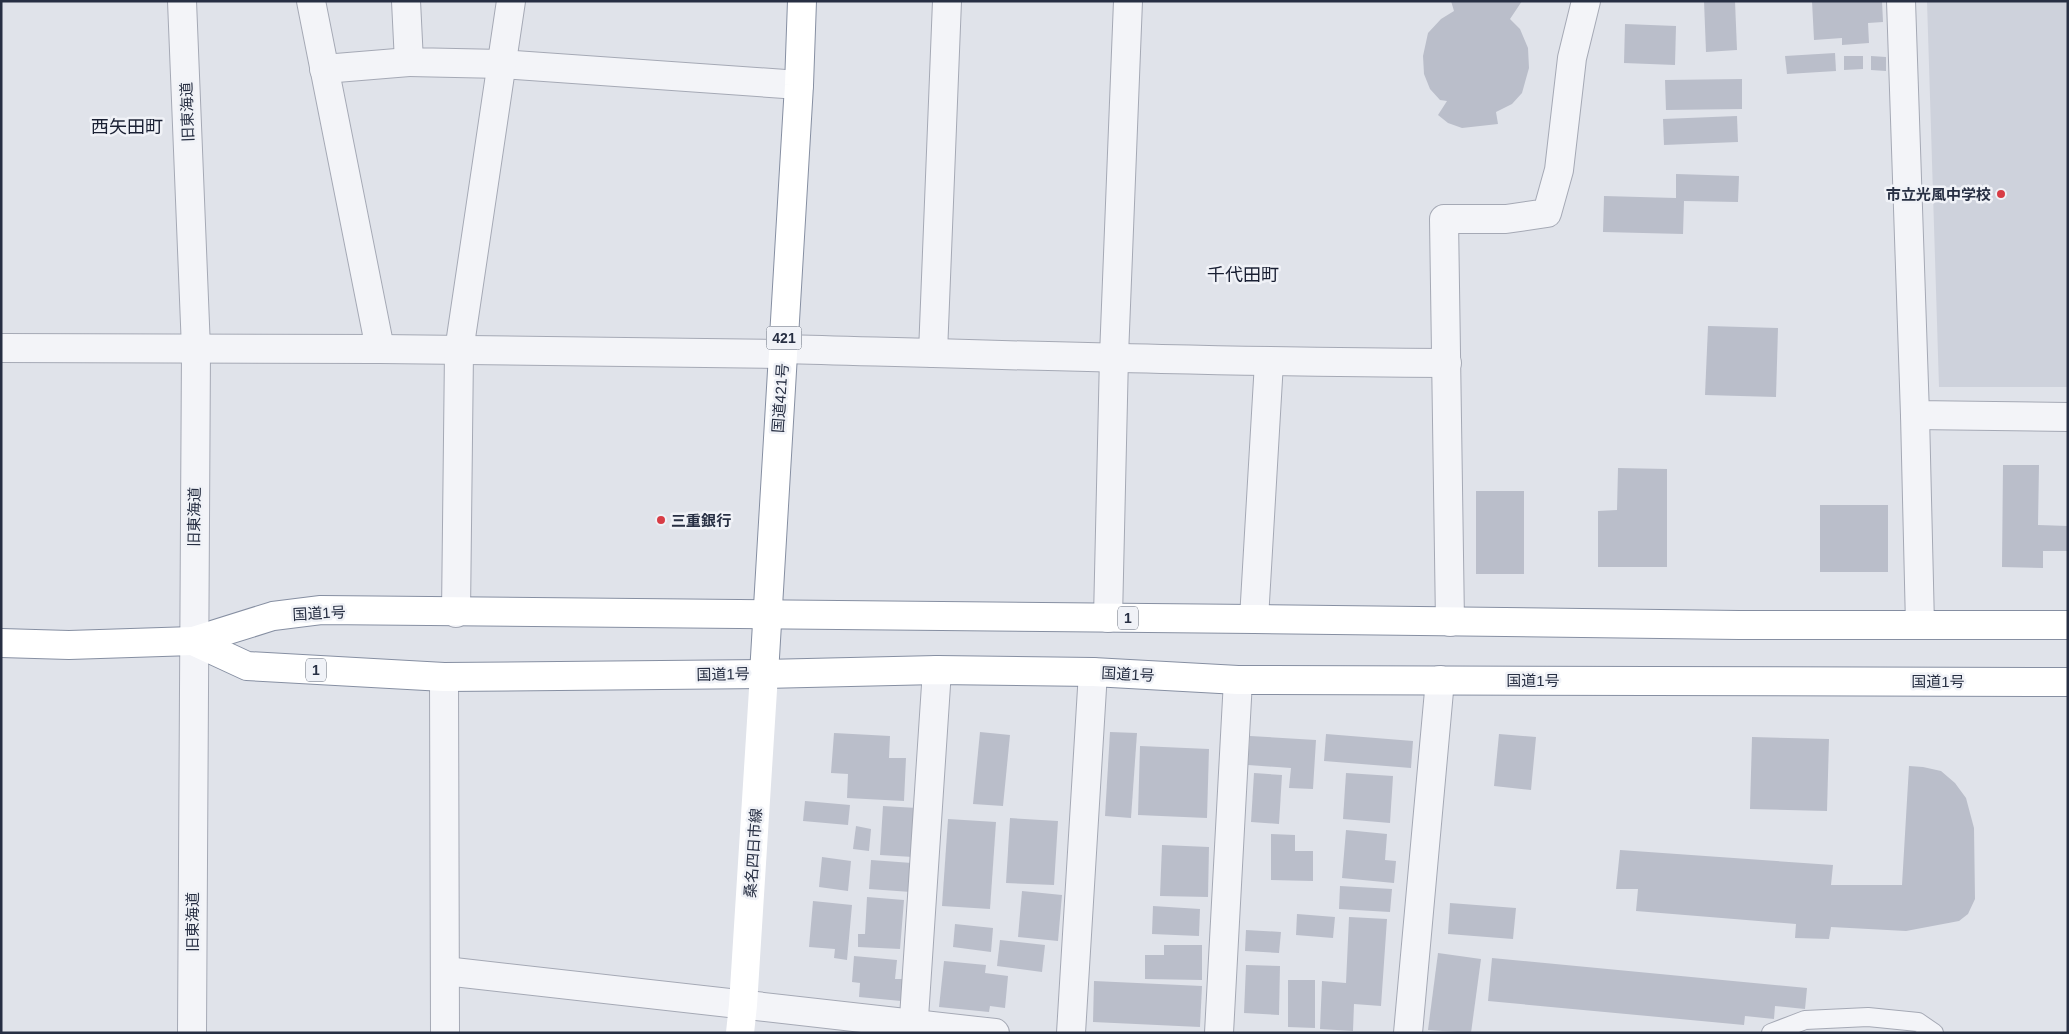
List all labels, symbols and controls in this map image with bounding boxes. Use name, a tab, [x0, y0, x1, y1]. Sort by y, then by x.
street label: 旧東海道	[177, 82, 197, 142]
district label: 西矢田町	[91, 117, 163, 137]
place label: 市立光風中学校	[1886, 186, 1991, 203]
marker: 市立光風中学校	[1995, 188, 2007, 200]
district label: 千代田町	[1207, 265, 1279, 285]
road number: 421	[766, 326, 802, 349]
street label: 国道421号	[769, 362, 791, 434]
street label: 旧東海道	[185, 487, 203, 547]
place label: 三重銀行	[671, 512, 731, 529]
marker: 三重銀行	[655, 514, 667, 526]
street label: 国道1号	[292, 603, 346, 623]
road number: 1	[1118, 606, 1138, 630]
road number: 1	[306, 658, 326, 682]
street label: 国道1号	[1101, 664, 1155, 684]
street label: 国道1号	[696, 665, 750, 683]
street label: 国道1号	[1506, 672, 1560, 689]
street label: 国道1号	[1911, 673, 1965, 690]
street label: 桑名四日市線	[741, 808, 765, 898]
street label: 旧東海道	[184, 892, 201, 952]

